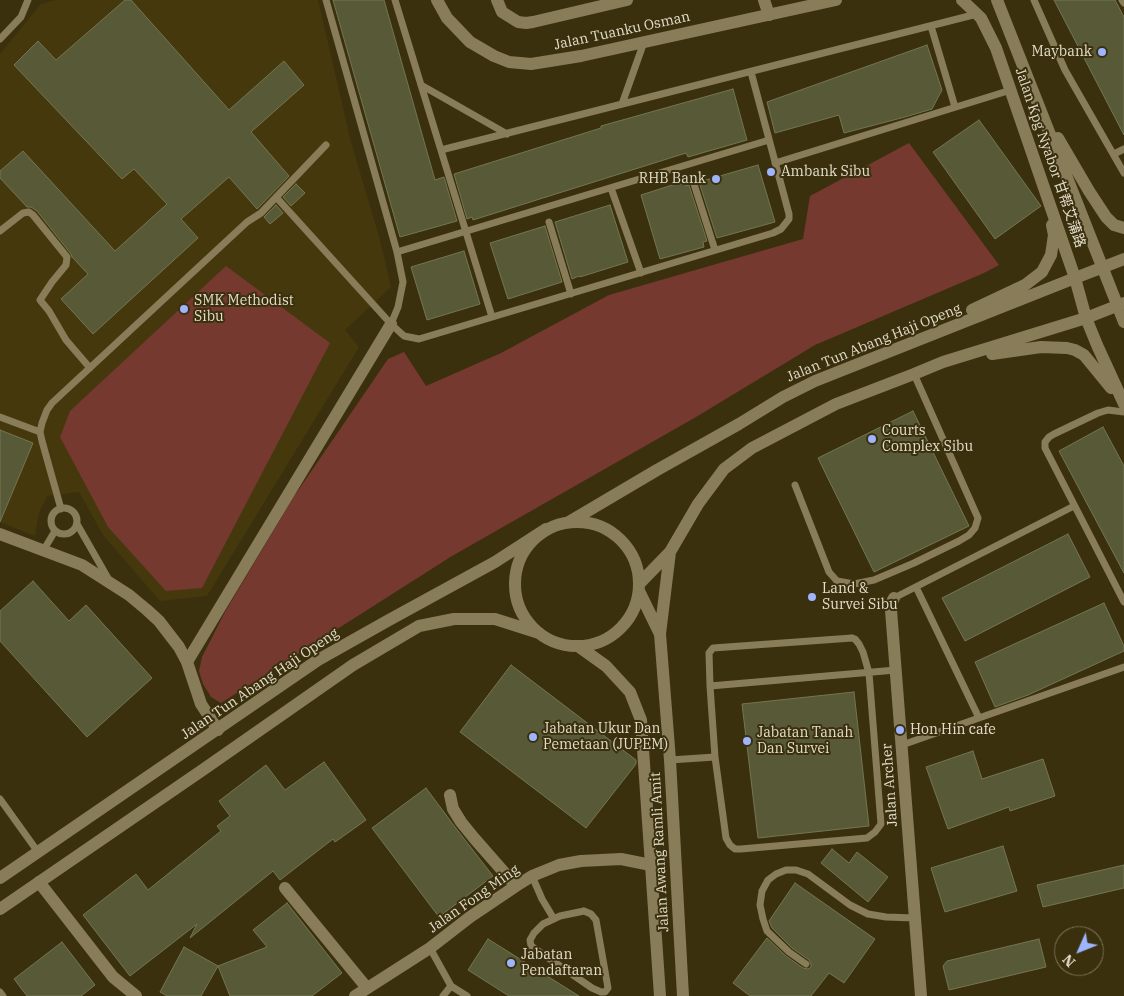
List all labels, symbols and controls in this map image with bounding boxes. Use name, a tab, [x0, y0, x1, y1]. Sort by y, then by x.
street label: Jalan Tuanku Osman	[552, 8, 692, 54]
place label: Maybank	[1032, 44, 1092, 60]
marker: Maybank	[1096, 46, 1108, 58]
street label: Jalan Kpg Nyabor 甘帮艾蒲路	[1011, 66, 1089, 250]
place label: Ambank Sibu	[781, 164, 870, 180]
marker: Ambank Sibu	[765, 166, 777, 178]
place label: RHB Bank	[639, 171, 706, 187]
marker: RHB Bank	[710, 173, 722, 185]
place label: SMK Methodist Sibu	[194, 293, 294, 326]
street label: Jalan Tun Abang Haji Openg	[784, 300, 964, 386]
marker: SMK Methodist Sibu	[178, 303, 190, 315]
place label: Courts Complex Sibu	[882, 423, 973, 456]
marker: Courts Complex Sibu	[866, 433, 878, 445]
place label: Land & Survei Sibu	[822, 581, 898, 614]
marker: Land & Survei Sibu	[806, 591, 818, 603]
street label: Jalan Tun Abang Haji Openg	[178, 625, 342, 743]
place label: Jabatan Ukur Dan Pemetaan (JUPEM)	[543, 721, 668, 754]
place label: Hon Hin cafe	[910, 722, 996, 738]
marker: Hon Hin cafe	[894, 724, 906, 736]
place label: Jabatan Tanah Dan Survei	[757, 725, 853, 758]
marker: Jabatan Ukur Dan Pemetaan (JUPEM)	[527, 731, 539, 743]
marker: Jabatan Tanah Dan Survei	[741, 735, 753, 747]
street label: Jalan Archer	[879, 743, 901, 827]
street label: Jalan Awang Ramli Amit	[647, 772, 673, 932]
street label: Jalan Fong Ming	[425, 861, 523, 937]
north arrow	[1054, 926, 1104, 976]
place label: Jabatan Pendaftaran	[521, 947, 602, 980]
text: N	[1059, 950, 1079, 971]
marker: Jabatan Pendaftaran	[505, 957, 517, 969]

